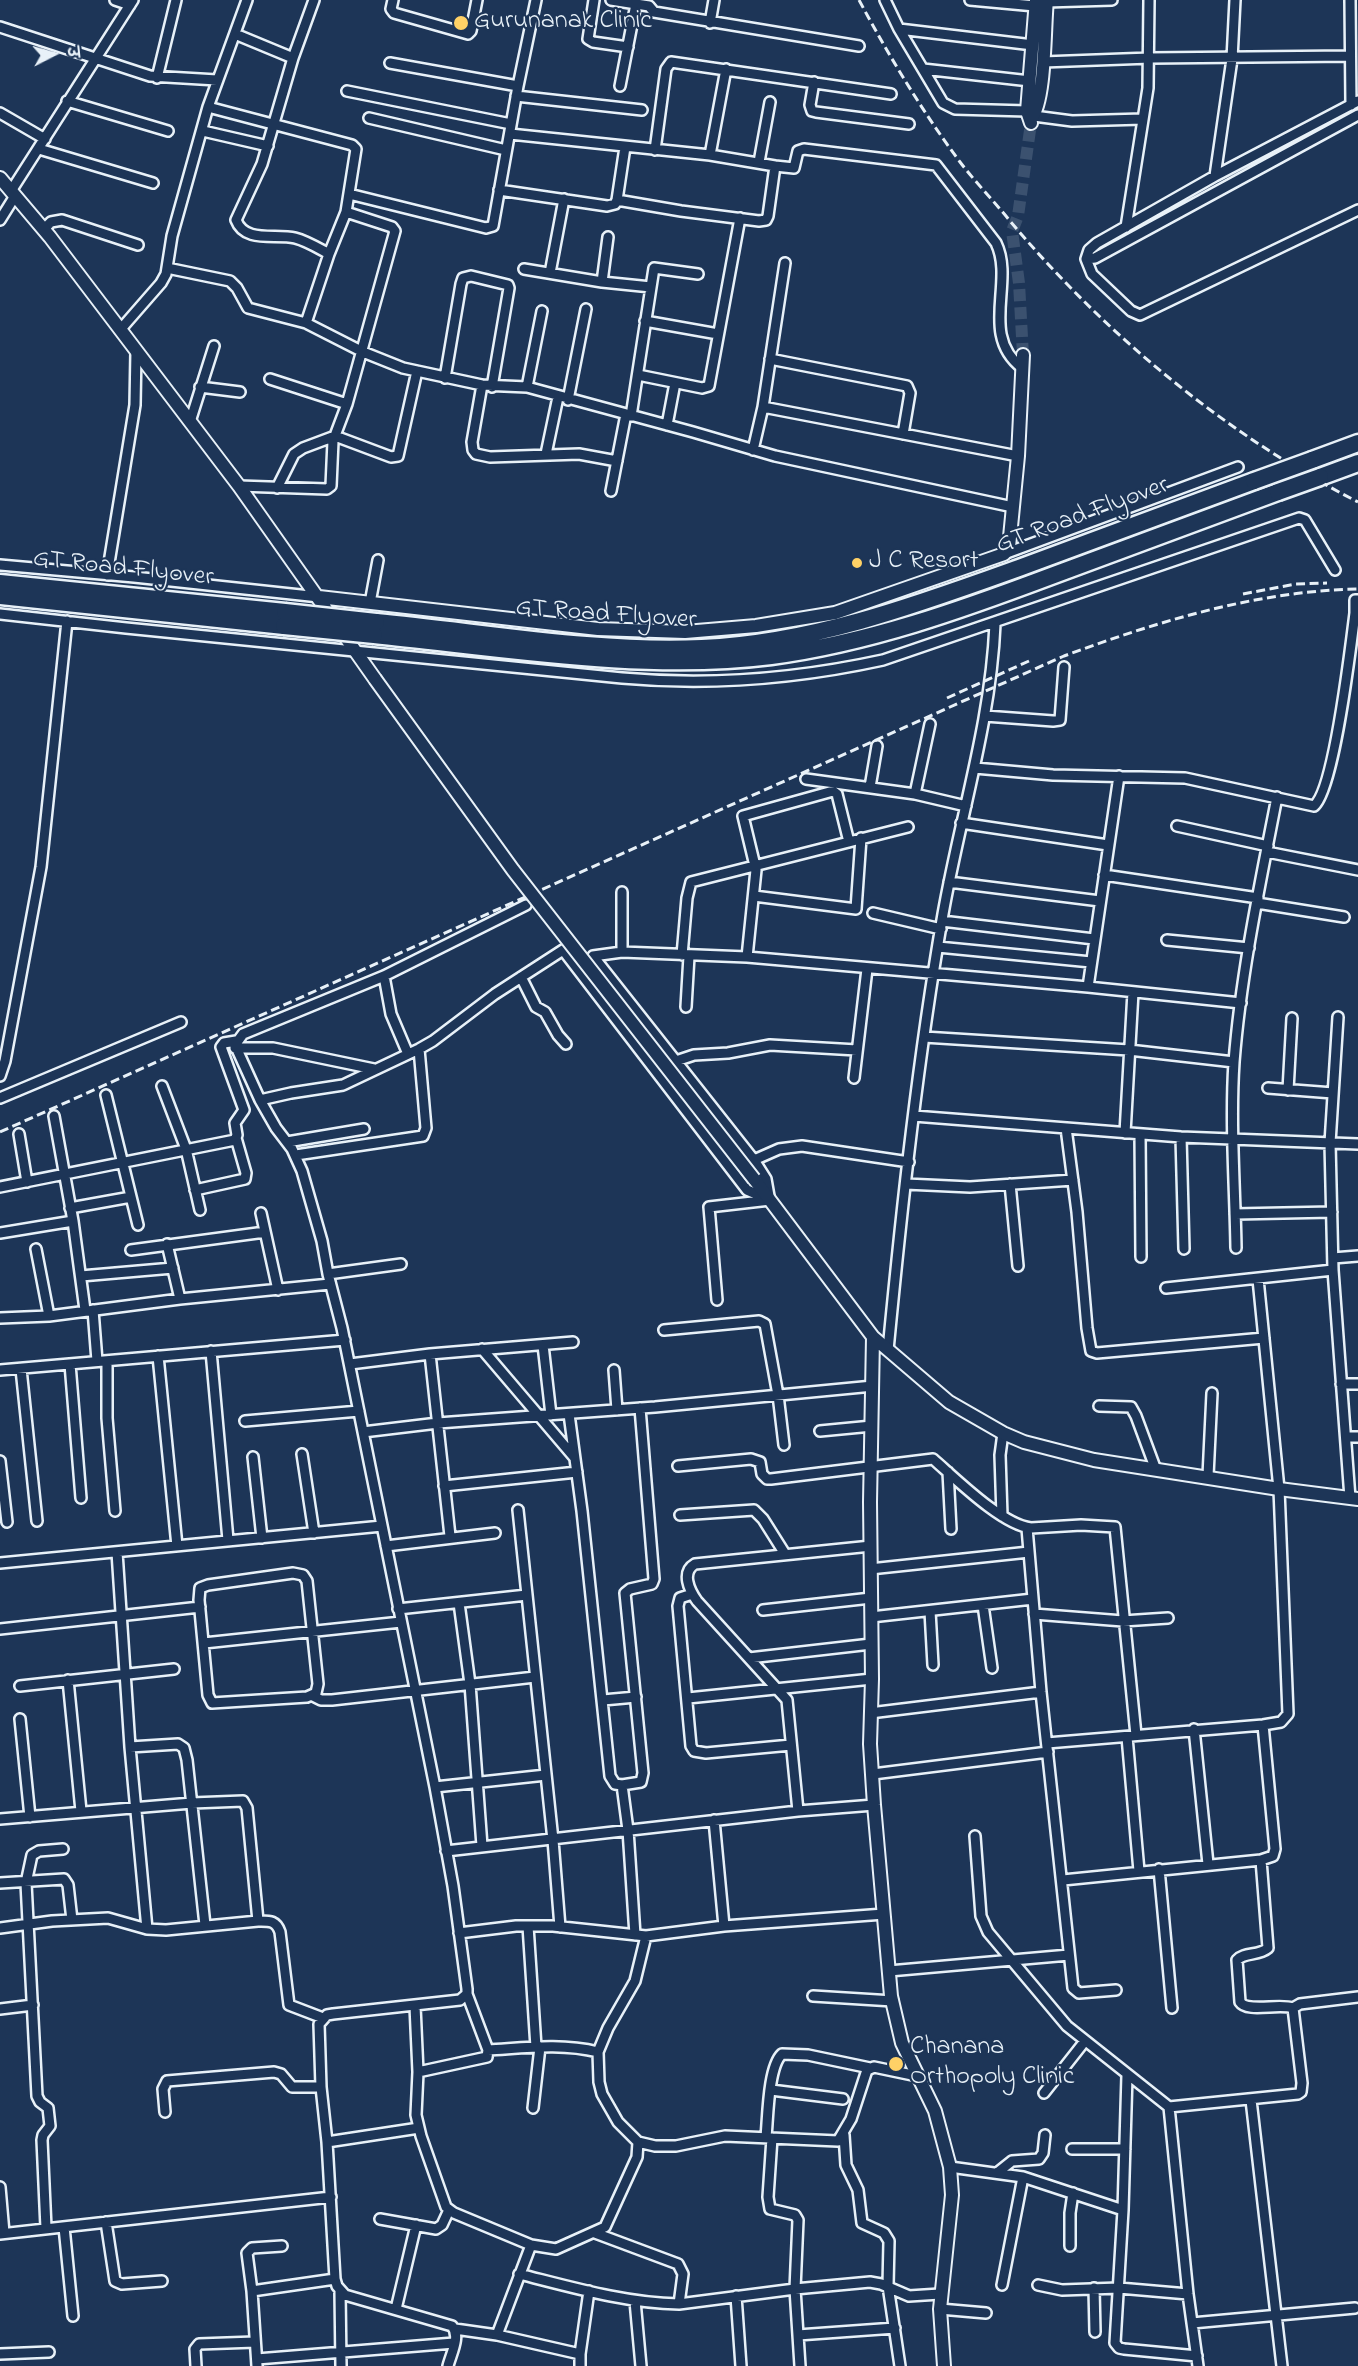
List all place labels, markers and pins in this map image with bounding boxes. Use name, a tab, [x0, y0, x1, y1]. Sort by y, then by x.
place label: Gurunanak Clinic	[474, 7, 652, 39]
marker: Gurunanak Clinic	[452, 14, 470, 32]
place label: J C Resort	[869, 547, 979, 579]
marker: J C Resort	[850, 556, 864, 570]
place label: Chanana Orthopoly Clinic	[910, 2033, 1074, 2094]
marker: Chanana Orthopoly Clinic	[887, 2055, 905, 2073]

